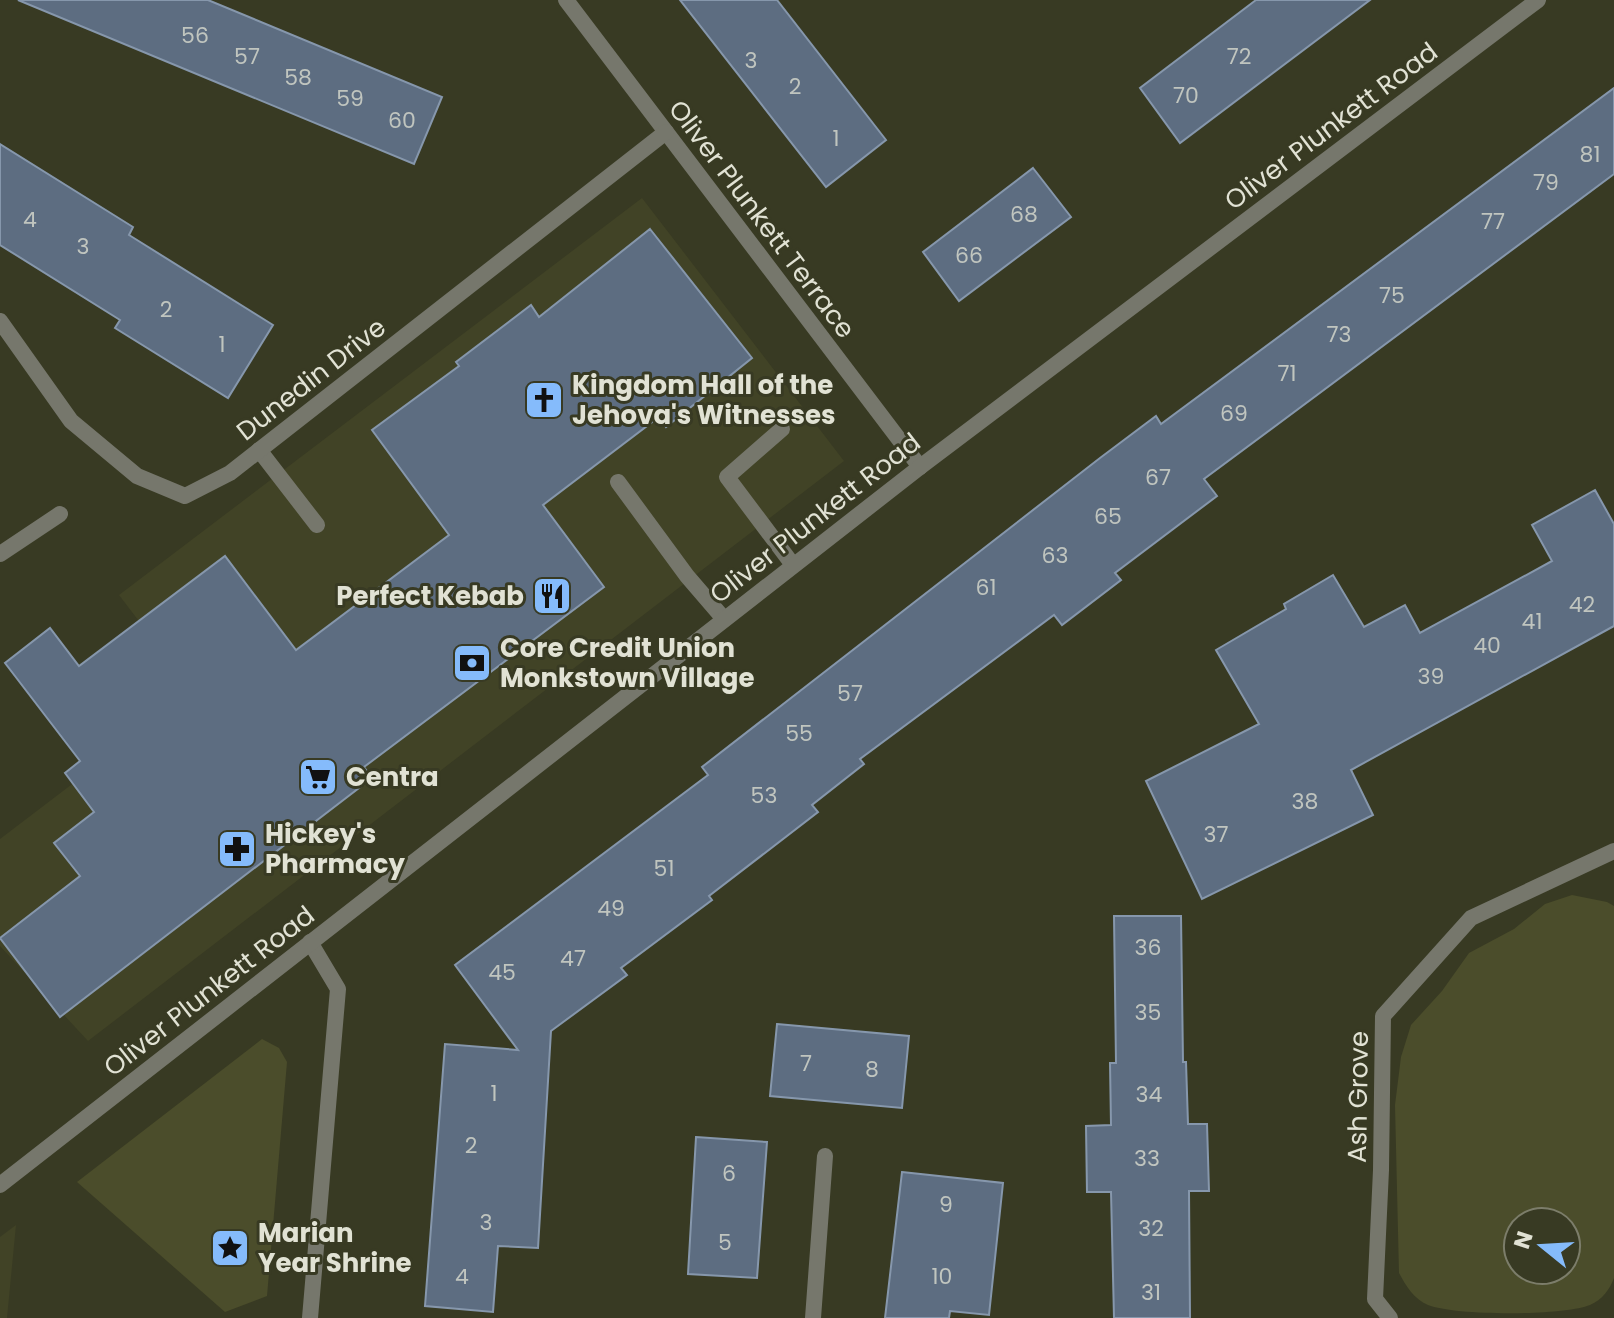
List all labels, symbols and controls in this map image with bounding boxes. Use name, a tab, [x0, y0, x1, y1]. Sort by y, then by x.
house number: 56	[181, 20, 209, 51]
street label: Oliver Plunkett Road	[1217, 34, 1445, 218]
house number: 57	[234, 41, 260, 72]
house number: 72	[1227, 41, 1251, 72]
house number: 3	[745, 45, 757, 76]
house number: 58	[284, 62, 312, 93]
house number: 2	[789, 71, 801, 102]
house number: 70	[1173, 80, 1199, 111]
house number: 59	[336, 83, 364, 114]
street label: Oliver Plunkett Terrace	[660, 92, 864, 346]
house number: 60	[388, 105, 416, 136]
house number: 1	[832, 123, 840, 154]
house number: 81	[1580, 139, 1600, 170]
house number: 79	[1533, 167, 1559, 198]
house number: 68	[1010, 199, 1038, 230]
house number: 4	[23, 204, 37, 235]
house number: 77	[1481, 206, 1505, 237]
house number: 3	[77, 231, 89, 262]
house number: 66	[955, 240, 983, 271]
house number: 75	[1379, 280, 1405, 311]
house number: 2	[160, 294, 172, 325]
street label: Dunedin Drive	[229, 309, 393, 449]
house number: 73	[1327, 319, 1351, 350]
house number: 1	[218, 329, 226, 360]
house number: 71	[1277, 358, 1297, 389]
place label: Kingdom Hall of the Jehova's Witnesses	[572, 367, 835, 433]
church icon: Kingdom Hall of the Jehova's Witnesses	[523, 379, 565, 421]
house number: 69	[1220, 398, 1248, 429]
street label: Oliver Plunkett Road	[702, 424, 928, 612]
house number: 67	[1145, 462, 1171, 493]
house number: 65	[1094, 501, 1122, 532]
house number: 63	[1042, 540, 1068, 571]
house number: 61	[975, 572, 997, 603]
restaurant icon: Perfect Kebab	[531, 575, 573, 617]
place label: Perfect Kebab	[336, 578, 524, 614]
house number: 42	[1569, 589, 1595, 620]
house number: 41	[1522, 606, 1542, 637]
place label: Core Credit Union Monkstown Village	[500, 630, 755, 696]
house number: 40	[1473, 630, 1501, 661]
bank icon: Core Credit Union Monkstown Village	[451, 642, 493, 684]
house number: 39	[1418, 661, 1444, 692]
house number: 57	[837, 678, 863, 709]
house number: 55	[785, 718, 813, 749]
supermarket icon: Centra	[297, 756, 339, 798]
place label: Centra	[346, 759, 439, 795]
house number: 53	[751, 780, 777, 811]
house number: 38	[1292, 786, 1318, 817]
place label: Hickey's Pharmacy	[265, 816, 405, 882]
house number: 37	[1204, 819, 1228, 850]
pharmacy icon: Hickey's Pharmacy	[216, 828, 258, 870]
house number: 51	[654, 853, 674, 884]
house number: 49	[597, 893, 625, 924]
street label: Oliver Plunkett Road	[96, 897, 322, 1085]
house number: 36	[1135, 932, 1161, 963]
house number: 47	[560, 943, 586, 974]
house number: 45	[488, 957, 516, 988]
house number: 35	[1135, 997, 1161, 1028]
street label: Ash Grove	[1339, 1031, 1377, 1163]
house number: 7	[800, 1048, 812, 1079]
house number: 8	[865, 1054, 879, 1085]
house number: 1	[490, 1078, 498, 1109]
house number: 34	[1136, 1079, 1163, 1110]
house number: 2	[465, 1130, 477, 1161]
house number: 33	[1134, 1143, 1160, 1174]
house number: 6	[722, 1158, 736, 1189]
house number: 9	[939, 1189, 953, 1220]
north arrow	[1502, 1206, 1582, 1286]
house number: 3	[480, 1207, 492, 1238]
house number: 32	[1138, 1213, 1164, 1244]
place label: Marian Year Shrine	[258, 1215, 412, 1281]
place icon: Marian Year Shrine	[209, 1227, 251, 1269]
house number: 5	[718, 1227, 732, 1258]
text: N	[1506, 1227, 1541, 1253]
house number: 4	[455, 1261, 469, 1292]
house number: 10	[932, 1261, 952, 1292]
house number: 31	[1141, 1277, 1161, 1308]

